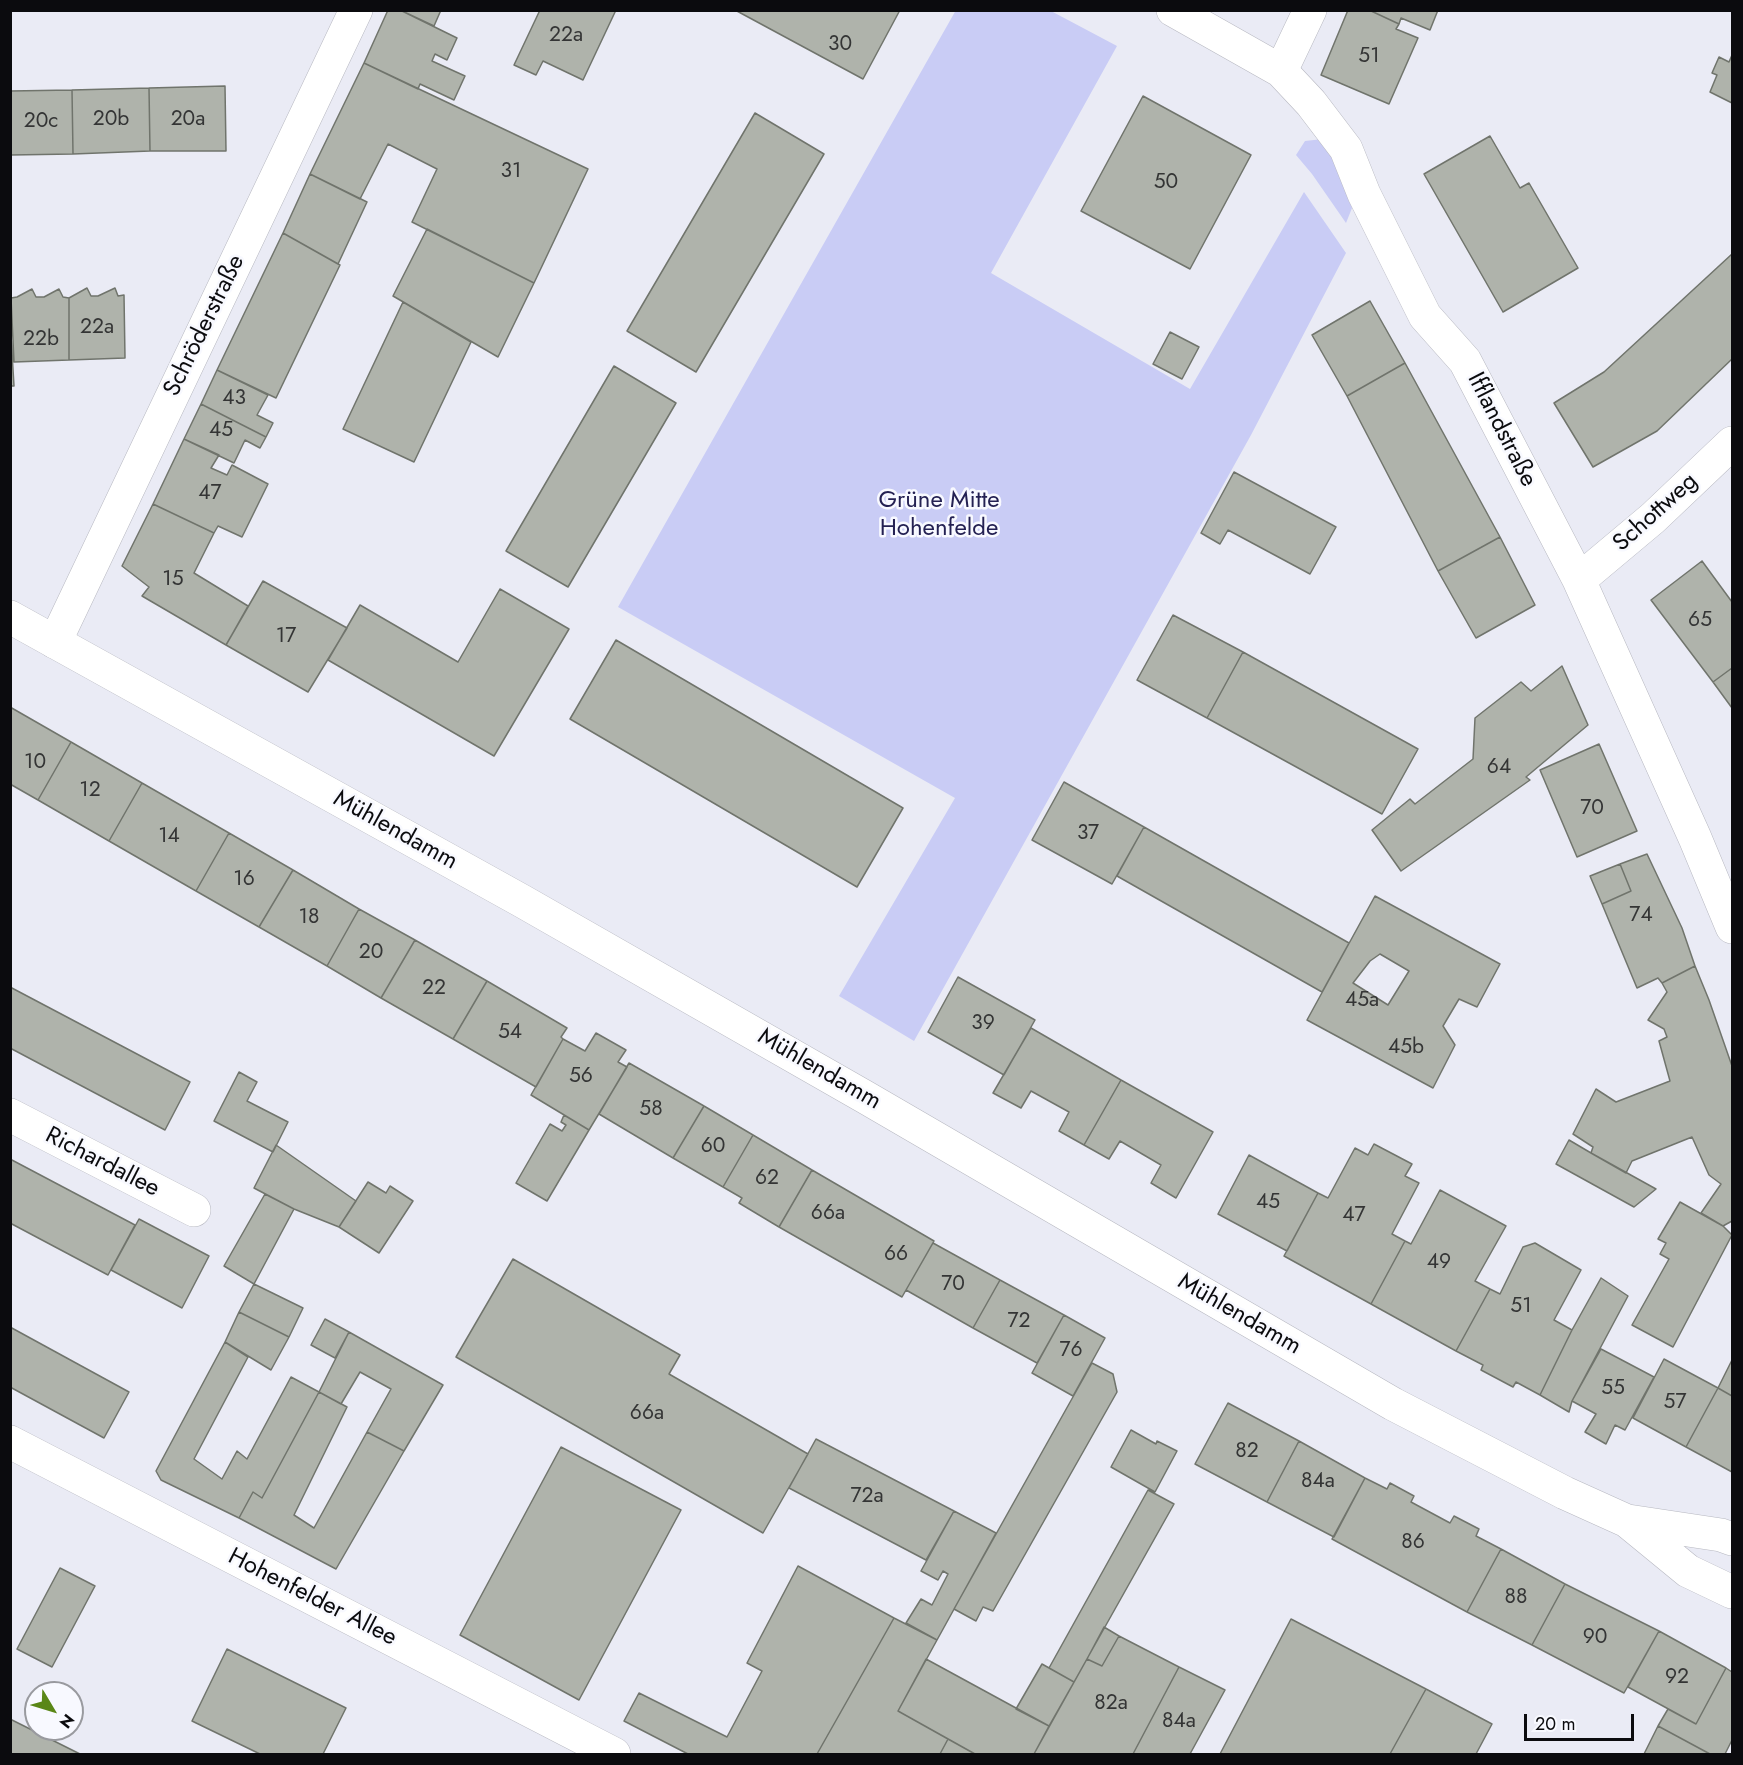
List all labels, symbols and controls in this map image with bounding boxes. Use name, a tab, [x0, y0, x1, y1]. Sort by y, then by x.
house number: 22a	[549, 23, 583, 49]
house number: 30	[828, 32, 852, 58]
house number: 51	[1358, 44, 1380, 70]
house number: 20b	[93, 107, 129, 133]
house number: 20a	[171, 107, 205, 133]
house number: 20c	[24, 109, 58, 135]
house number: 31	[501, 159, 521, 185]
house number: 50	[1154, 170, 1178, 196]
street label: Schröderstraße	[158, 251, 252, 401]
house number: 22a	[80, 315, 114, 341]
house number: 22b	[23, 327, 59, 353]
street label: Ifflandstraße	[1460, 368, 1542, 492]
house number: 43	[222, 386, 246, 412]
house number: 45	[209, 418, 233, 444]
street label: Schottweg	[1608, 468, 1704, 558]
house number: 47	[198, 481, 222, 507]
park label: Grüne Mitte Hohenfelde	[878, 487, 1000, 543]
house number: 15	[162, 567, 184, 593]
house number: 65	[1688, 608, 1712, 634]
house number: 17	[276, 624, 296, 650]
house number: 10	[24, 750, 46, 776]
house number: 64	[1487, 755, 1511, 781]
house number: 12	[79, 778, 101, 804]
street label: Mühlendamm	[328, 785, 462, 877]
house number: 70	[1580, 796, 1604, 822]
house number: 37	[1077, 821, 1099, 847]
house number: 14	[158, 824, 180, 850]
house number: 16	[233, 867, 255, 893]
house number: 74	[1629, 903, 1653, 929]
house number: 18	[299, 905, 319, 931]
house number: 20	[359, 940, 383, 966]
house number: 22	[422, 976, 446, 1002]
house number: 45a	[1345, 988, 1379, 1014]
house number: 39	[971, 1011, 995, 1037]
house number: 54	[498, 1020, 522, 1046]
street label: Mühlendamm	[752, 1023, 886, 1117]
house number: 45b	[1388, 1035, 1424, 1061]
house number: 56	[569, 1064, 593, 1090]
house number: 58	[639, 1097, 663, 1123]
street label: Richardallee	[40, 1122, 164, 1204]
house number: 60	[701, 1134, 725, 1160]
house number: 62	[755, 1166, 779, 1192]
house number: 45	[1256, 1190, 1280, 1216]
house number: 66a	[811, 1201, 845, 1227]
house number: 47	[1342, 1203, 1366, 1229]
house number: 66	[884, 1242, 908, 1268]
house number: 49	[1427, 1250, 1451, 1276]
street label: Mühlendamm	[1172, 1268, 1306, 1362]
house number: 70	[941, 1272, 965, 1298]
house number: 51	[1510, 1294, 1532, 1320]
house number: 72	[1008, 1309, 1030, 1335]
house number: 76	[1059, 1338, 1083, 1364]
house number: 55	[1601, 1376, 1625, 1402]
house number: 57	[1664, 1390, 1686, 1416]
house number: 66a	[630, 1401, 664, 1427]
house number: 82	[1235, 1439, 1259, 1465]
house number: 84a	[1301, 1469, 1335, 1495]
house number: 72a	[850, 1484, 884, 1510]
house number: 86	[1401, 1530, 1425, 1556]
street label: Hohenfelder Allee	[223, 1543, 401, 1653]
house number: 88	[1505, 1585, 1527, 1611]
house number: 90	[1583, 1625, 1607, 1651]
house number: 92	[1665, 1665, 1689, 1691]
north arrow	[24, 1681, 84, 1741]
house number: 82a	[1094, 1691, 1128, 1717]
scale bar	[1527, 1702, 1636, 1740]
text: N	[54, 1709, 80, 1733]
house number: 84a	[1162, 1709, 1196, 1735]
text: 20 m	[1535, 1711, 1575, 1737]

